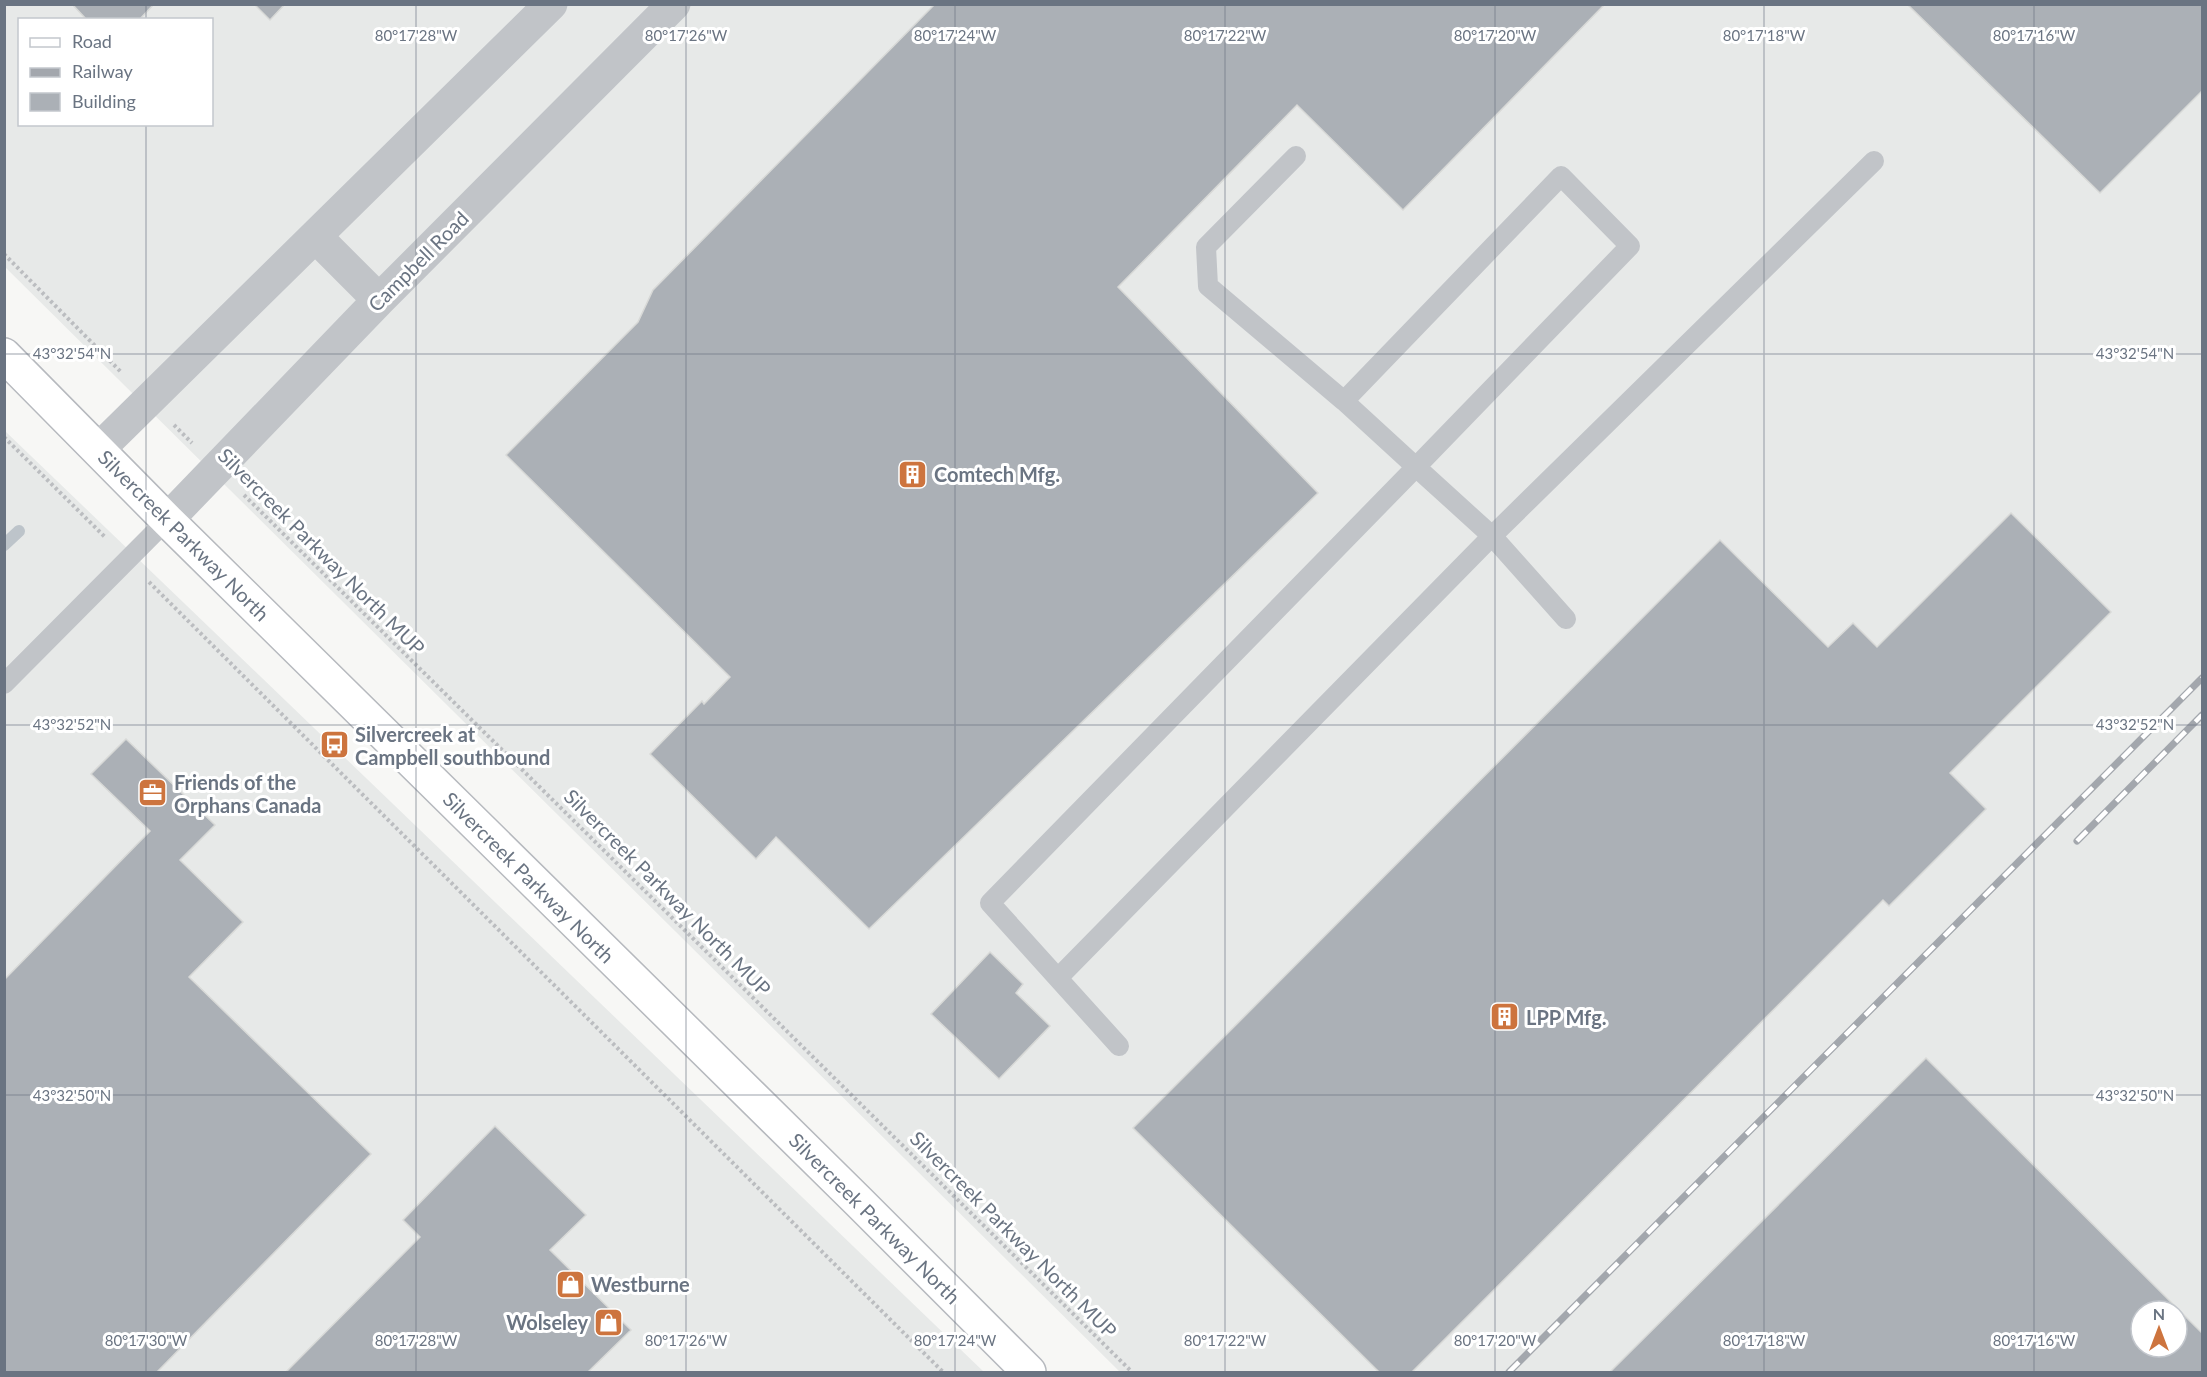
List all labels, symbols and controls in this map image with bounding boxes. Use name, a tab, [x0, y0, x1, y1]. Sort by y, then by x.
legend	[18, 18, 213, 126]
text: 80°17'28"W	[375, 26, 458, 44]
text: 80°17'26"W	[645, 26, 728, 44]
text: 80°17'24"W	[914, 26, 997, 44]
text: 80°17'22"W	[1184, 26, 1267, 44]
text: 80°17'20"W	[1454, 26, 1537, 44]
text: 80°17'18"W	[1723, 26, 1806, 44]
text: 80°17'16"W	[1993, 26, 2076, 44]
text: Road	[72, 30, 112, 52]
text: Railway	[72, 60, 133, 82]
text: Building	[72, 90, 136, 112]
street label: Campbell Road	[363, 206, 473, 316]
text: 43°32'54"N	[33, 344, 111, 362]
text: 43°32'54"N	[2096, 344, 2174, 362]
street label: Silvercreek Parkway North MUP	[214, 443, 430, 659]
street label: Silvercreek Parkway North	[94, 445, 274, 625]
building icon: Comtech Mfg.	[897, 458, 929, 490]
place label: Comtech Mfg.	[934, 462, 1060, 486]
text: 43°32'52"N	[33, 715, 111, 733]
text: 43°32'52"N	[2096, 715, 2174, 733]
place label: Silvercreek at Campbell southbound	[355, 722, 550, 769]
bus stop icon: Silvercreek at Campbell southbound	[318, 729, 350, 761]
place label: Friends of the Orphans Canada	[174, 770, 321, 817]
office icon: Friends of the Orphans Canada	[137, 777, 169, 809]
street label: Silvercreek Parkway North MUP	[560, 784, 776, 1000]
street label: Silvercreek Parkway North	[439, 787, 619, 967]
building icon: LPP Mfg.	[1489, 1001, 1521, 1033]
place label: LPP Mfg.	[1526, 1005, 1606, 1029]
text: 43°32'50"N	[33, 1086, 111, 1104]
text: 43°32'50"N	[2096, 1086, 2174, 1104]
street label: Silvercreek Parkway North MUP	[906, 1126, 1122, 1342]
street label: Silvercreek Parkway North	[785, 1128, 965, 1308]
shop icon: Westburne	[554, 1268, 586, 1300]
place label: Westburne	[591, 1272, 690, 1296]
north arrow	[2129, 1299, 2189, 1359]
text: N	[2153, 1304, 2165, 1323]
shop icon: Wolseley	[593, 1306, 625, 1338]
place label: Wolseley	[506, 1310, 588, 1334]
text: 80°17'30"W	[105, 1331, 188, 1349]
text: 80°17'28"W	[375, 1331, 458, 1349]
text: 80°17'26"W	[645, 1331, 728, 1349]
text: 80°17'24"W	[914, 1331, 997, 1349]
text: 80°17'22"W	[1184, 1331, 1267, 1349]
text: 80°17'20"W	[1454, 1331, 1537, 1349]
text: 80°17'18"W	[1723, 1331, 1806, 1349]
text: 80°17'16"W	[1993, 1331, 2076, 1349]

